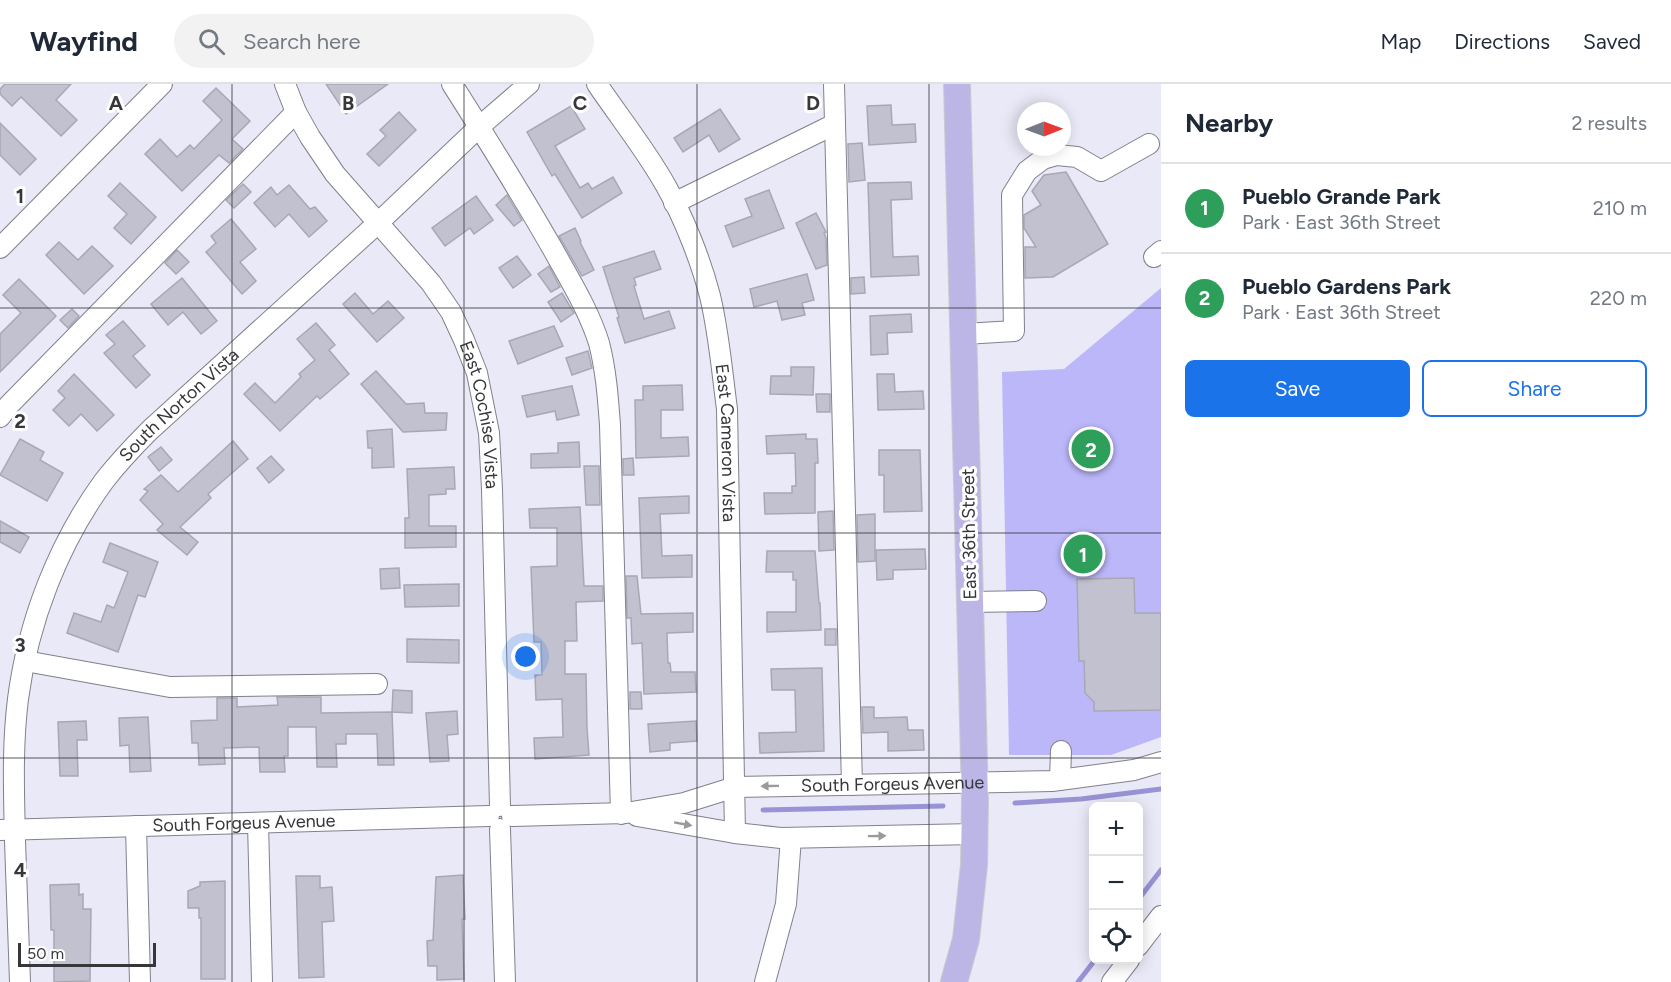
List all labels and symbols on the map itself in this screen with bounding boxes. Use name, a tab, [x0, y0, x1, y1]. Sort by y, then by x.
text: A	[109, 91, 124, 115]
text: B	[342, 91, 354, 115]
text: C	[573, 91, 587, 115]
text: D	[806, 91, 820, 115]
north arrow	[1017, 102, 1071, 156]
text: 1	[16, 184, 24, 208]
street label: East Cochise Vista	[454, 338, 503, 489]
street label: South Norton Vista	[114, 344, 244, 466]
street label: East Cameron Vista	[711, 362, 740, 522]
text: 2	[14, 409, 26, 433]
pin: 2	[1072, 426, 1110, 472]
street label: East 36th Street	[957, 468, 981, 600]
pin: 1	[1064, 532, 1102, 576]
text: 3	[14, 633, 26, 657]
your location	[511, 642, 540, 671]
street label: South Forgeus Avenue	[801, 771, 985, 797]
one-way arrow	[760, 782, 779, 791]
street label: South Forgeus Avenue	[152, 809, 336, 837]
one-way arrow	[674, 820, 693, 829]
one-way arrow	[868, 831, 887, 841]
text: 4	[14, 858, 27, 882]
scale bar	[18, 940, 156, 968]

